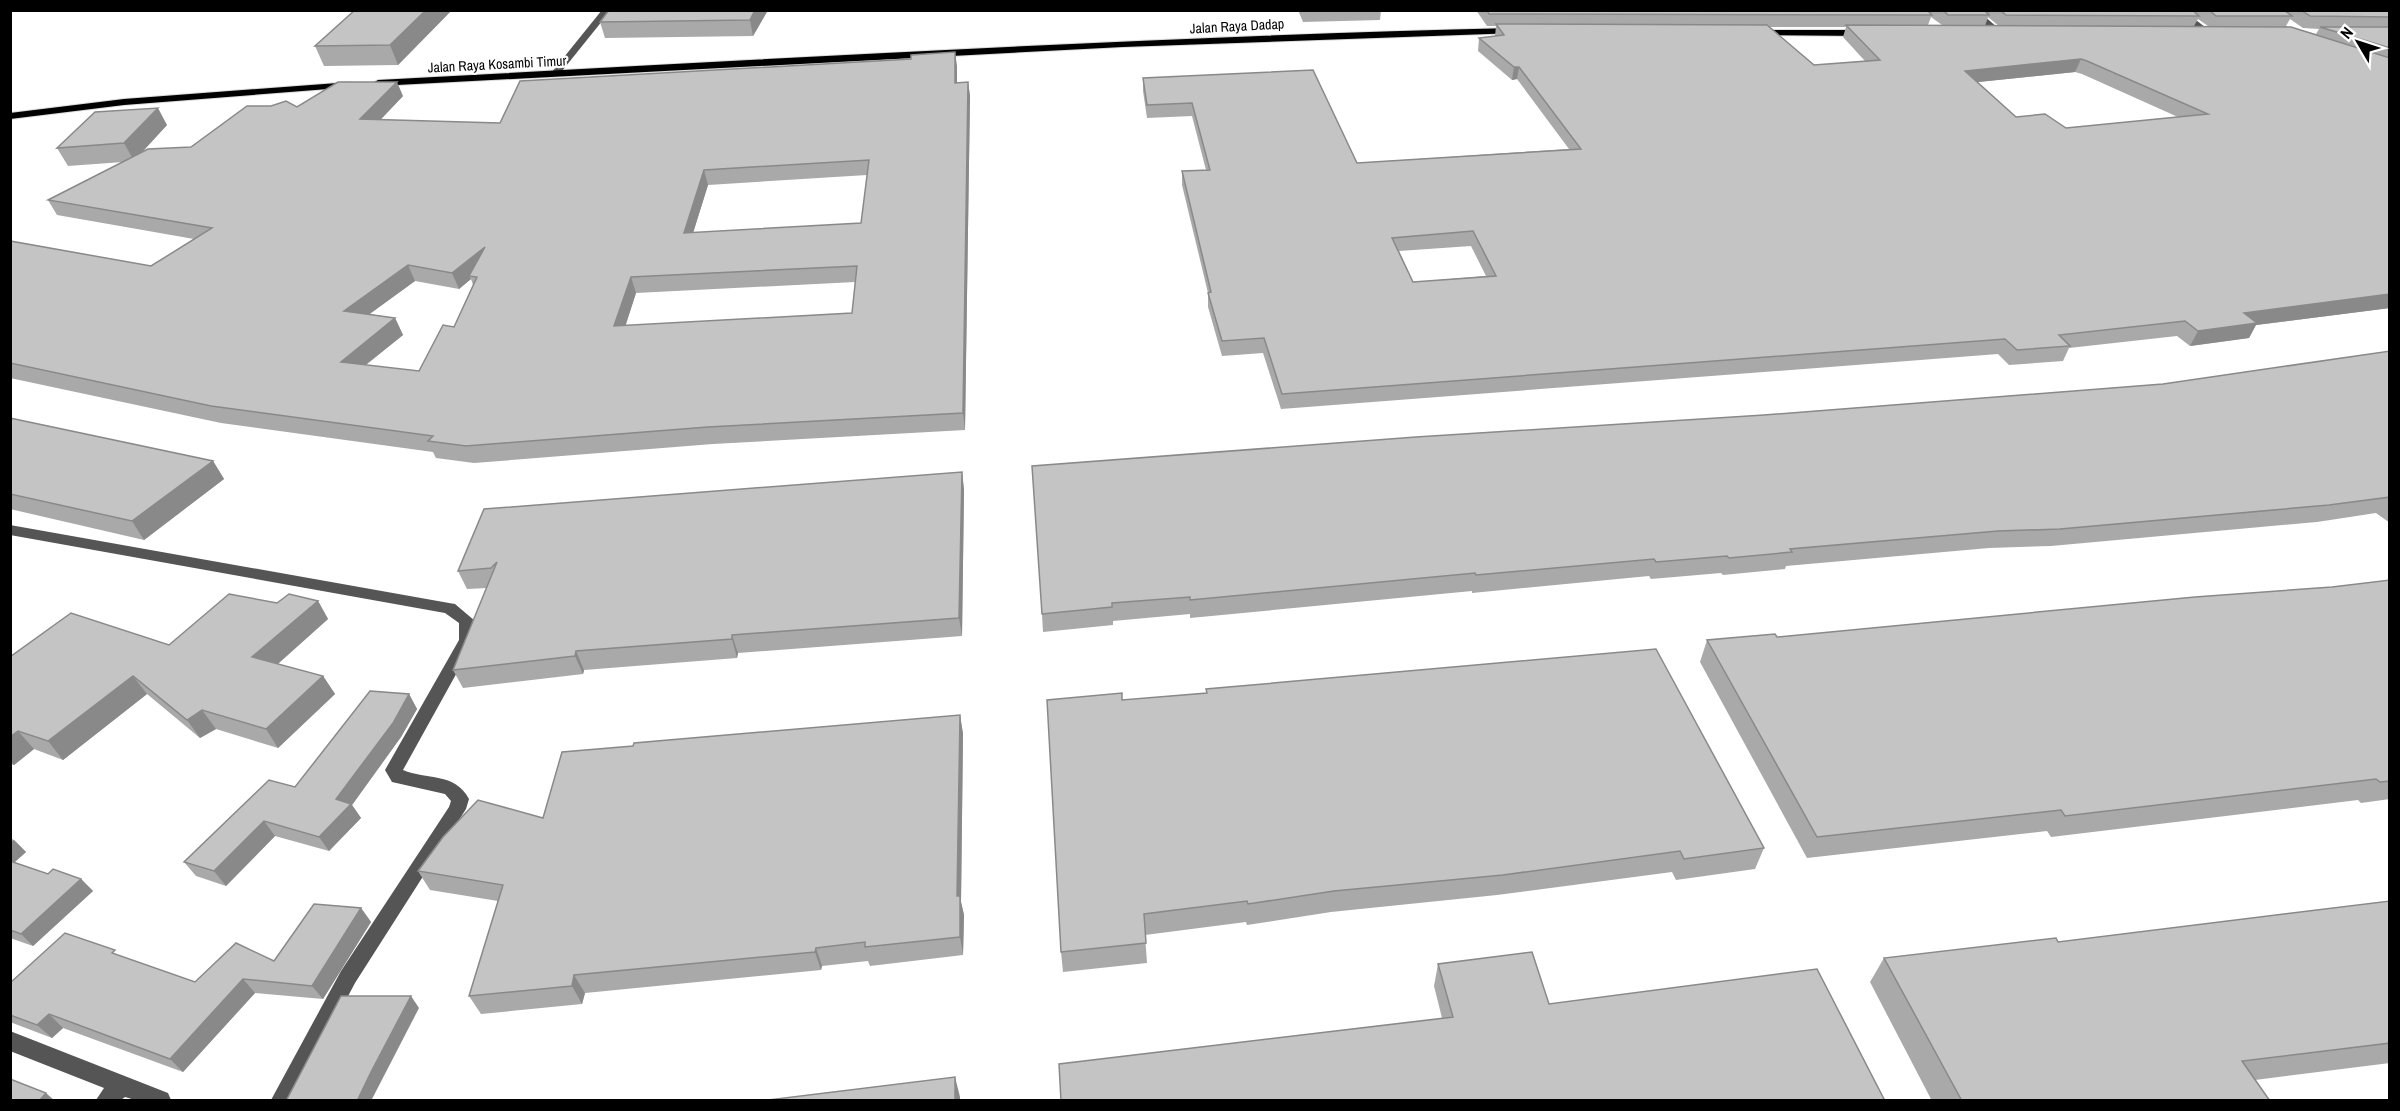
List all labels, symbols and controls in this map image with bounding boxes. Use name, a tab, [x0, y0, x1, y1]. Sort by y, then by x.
north arrow	[2328, 12, 2388, 72]
street label: Jalan Raya Dadap	[1189, 15, 1285, 37]
text: N	[2335, 22, 2358, 43]
street label: Jalan Raya Kosambi Timur	[427, 51, 567, 77]

